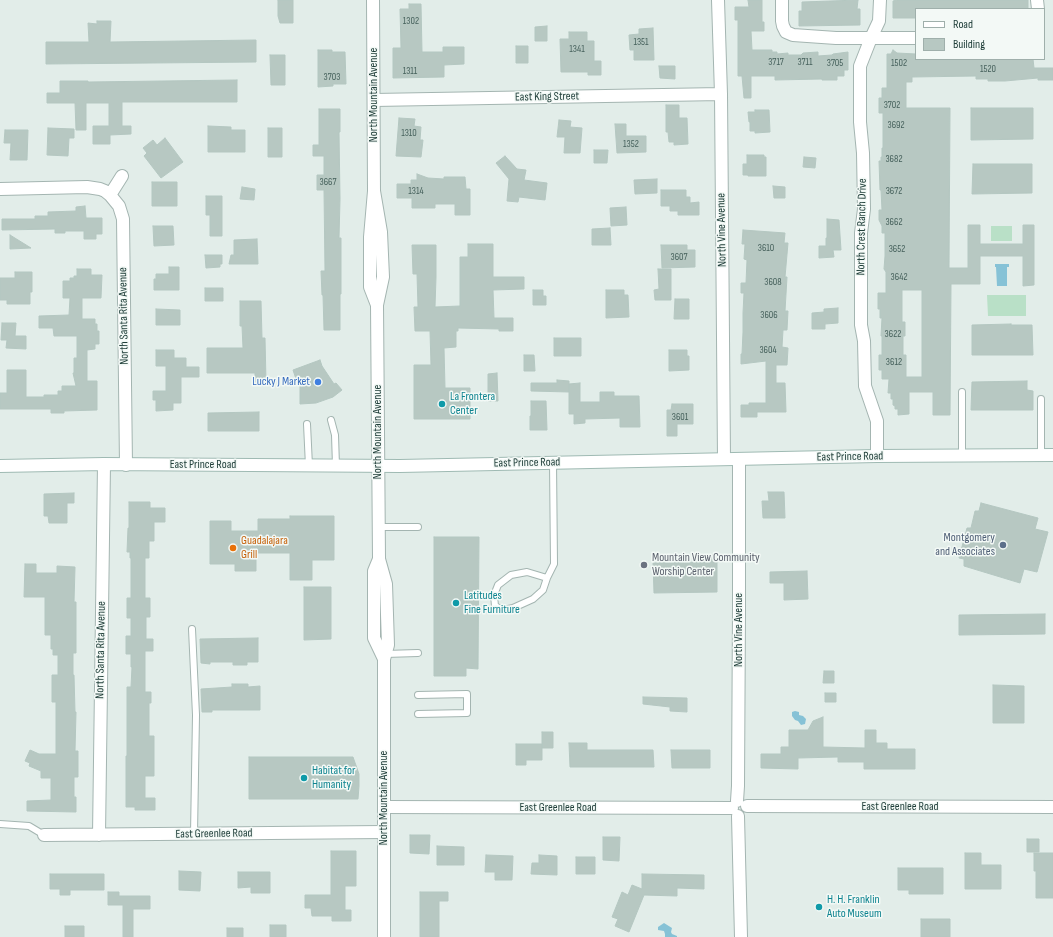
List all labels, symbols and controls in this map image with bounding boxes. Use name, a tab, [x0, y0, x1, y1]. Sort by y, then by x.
legend	[915, 8, 1045, 60]
house number: 1302	[403, 15, 419, 27]
text: Road	[953, 17, 973, 32]
house number: 1351	[633, 36, 649, 48]
text: Building	[953, 37, 985, 52]
house number: 1341	[569, 43, 585, 55]
street label: North Mountain Avenue	[367, 48, 381, 142]
house number: 3717	[768, 56, 784, 68]
house number: 3711	[797, 56, 813, 68]
house number: 3705	[827, 57, 843, 69]
house number: 1502	[891, 57, 907, 69]
house number: 1520	[980, 63, 996, 75]
house number: 1311	[403, 65, 417, 77]
house number: 3703	[324, 71, 340, 83]
street label: East King Street	[515, 89, 579, 105]
house number: 3702	[884, 99, 900, 111]
house number: 3692	[887, 119, 905, 131]
house number: 1310	[401, 127, 417, 139]
house number: 1352	[623, 138, 639, 150]
house number: 3682	[885, 153, 903, 165]
house number: 3667	[320, 176, 336, 188]
street label: North Crest Ranch Drive	[854, 178, 870, 276]
house number: 1314	[408, 185, 424, 197]
house number: 3672	[886, 185, 902, 197]
street label: North Vine Avenue	[714, 193, 730, 267]
house number: 3662	[885, 216, 903, 228]
house number: 3610	[758, 242, 774, 254]
house number: 3652	[889, 243, 905, 255]
house number: 3607	[671, 251, 687, 263]
street label: North Santa Rita Avenue	[116, 267, 132, 365]
house number: 3642	[890, 271, 908, 283]
house number: 3608	[764, 276, 782, 288]
house number: 3606	[760, 309, 778, 321]
house number: 3622	[885, 328, 901, 340]
house number: 3604	[759, 344, 777, 356]
house number: 3612	[886, 356, 902, 368]
place label: Lucky J Market	[252, 375, 310, 389]
marker: Lucky J Market	[313, 377, 323, 387]
street label: North Mountain Avenue	[371, 385, 385, 479]
place label: La Frontera Center	[450, 390, 495, 418]
marker: La Frontera Center	[437, 399, 447, 409]
house number: 3601	[672, 411, 688, 423]
street label: East Prince Road	[817, 449, 883, 465]
street label: East Prince Road	[494, 455, 560, 471]
street label: East Prince Road	[170, 458, 236, 472]
place label: Montgomery and Associates	[935, 531, 995, 559]
place label: Guadalajara Grill	[241, 534, 288, 562]
marker: Montgomery and Associates	[998, 540, 1008, 550]
marker: Guadalajara Grill	[228, 543, 238, 553]
place label: Mountain View Community Worship Center	[652, 551, 760, 579]
marker: Mountain View Community Worship Center	[639, 560, 649, 570]
place label: Latitudes Fine Furniture	[464, 589, 520, 617]
street label: North Vine Avenue	[732, 593, 746, 667]
marker: Latitudes Fine Furniture	[451, 598, 461, 608]
street label: North Santa Rita Avenue	[93, 601, 109, 699]
street label: North Mountain Avenue	[377, 751, 391, 845]
place label: Habitat for Humanity	[312, 764, 355, 792]
marker: Habitat for Humanity	[299, 773, 309, 783]
street label: East Greenlee Road	[861, 800, 939, 814]
street label: East Greenlee Road	[519, 801, 597, 815]
street label: East Greenlee Road	[175, 826, 253, 842]
place label: H. H. Franklin Auto Museum	[827, 893, 882, 921]
marker: H. H. Franklin Auto Museum	[814, 902, 824, 912]

